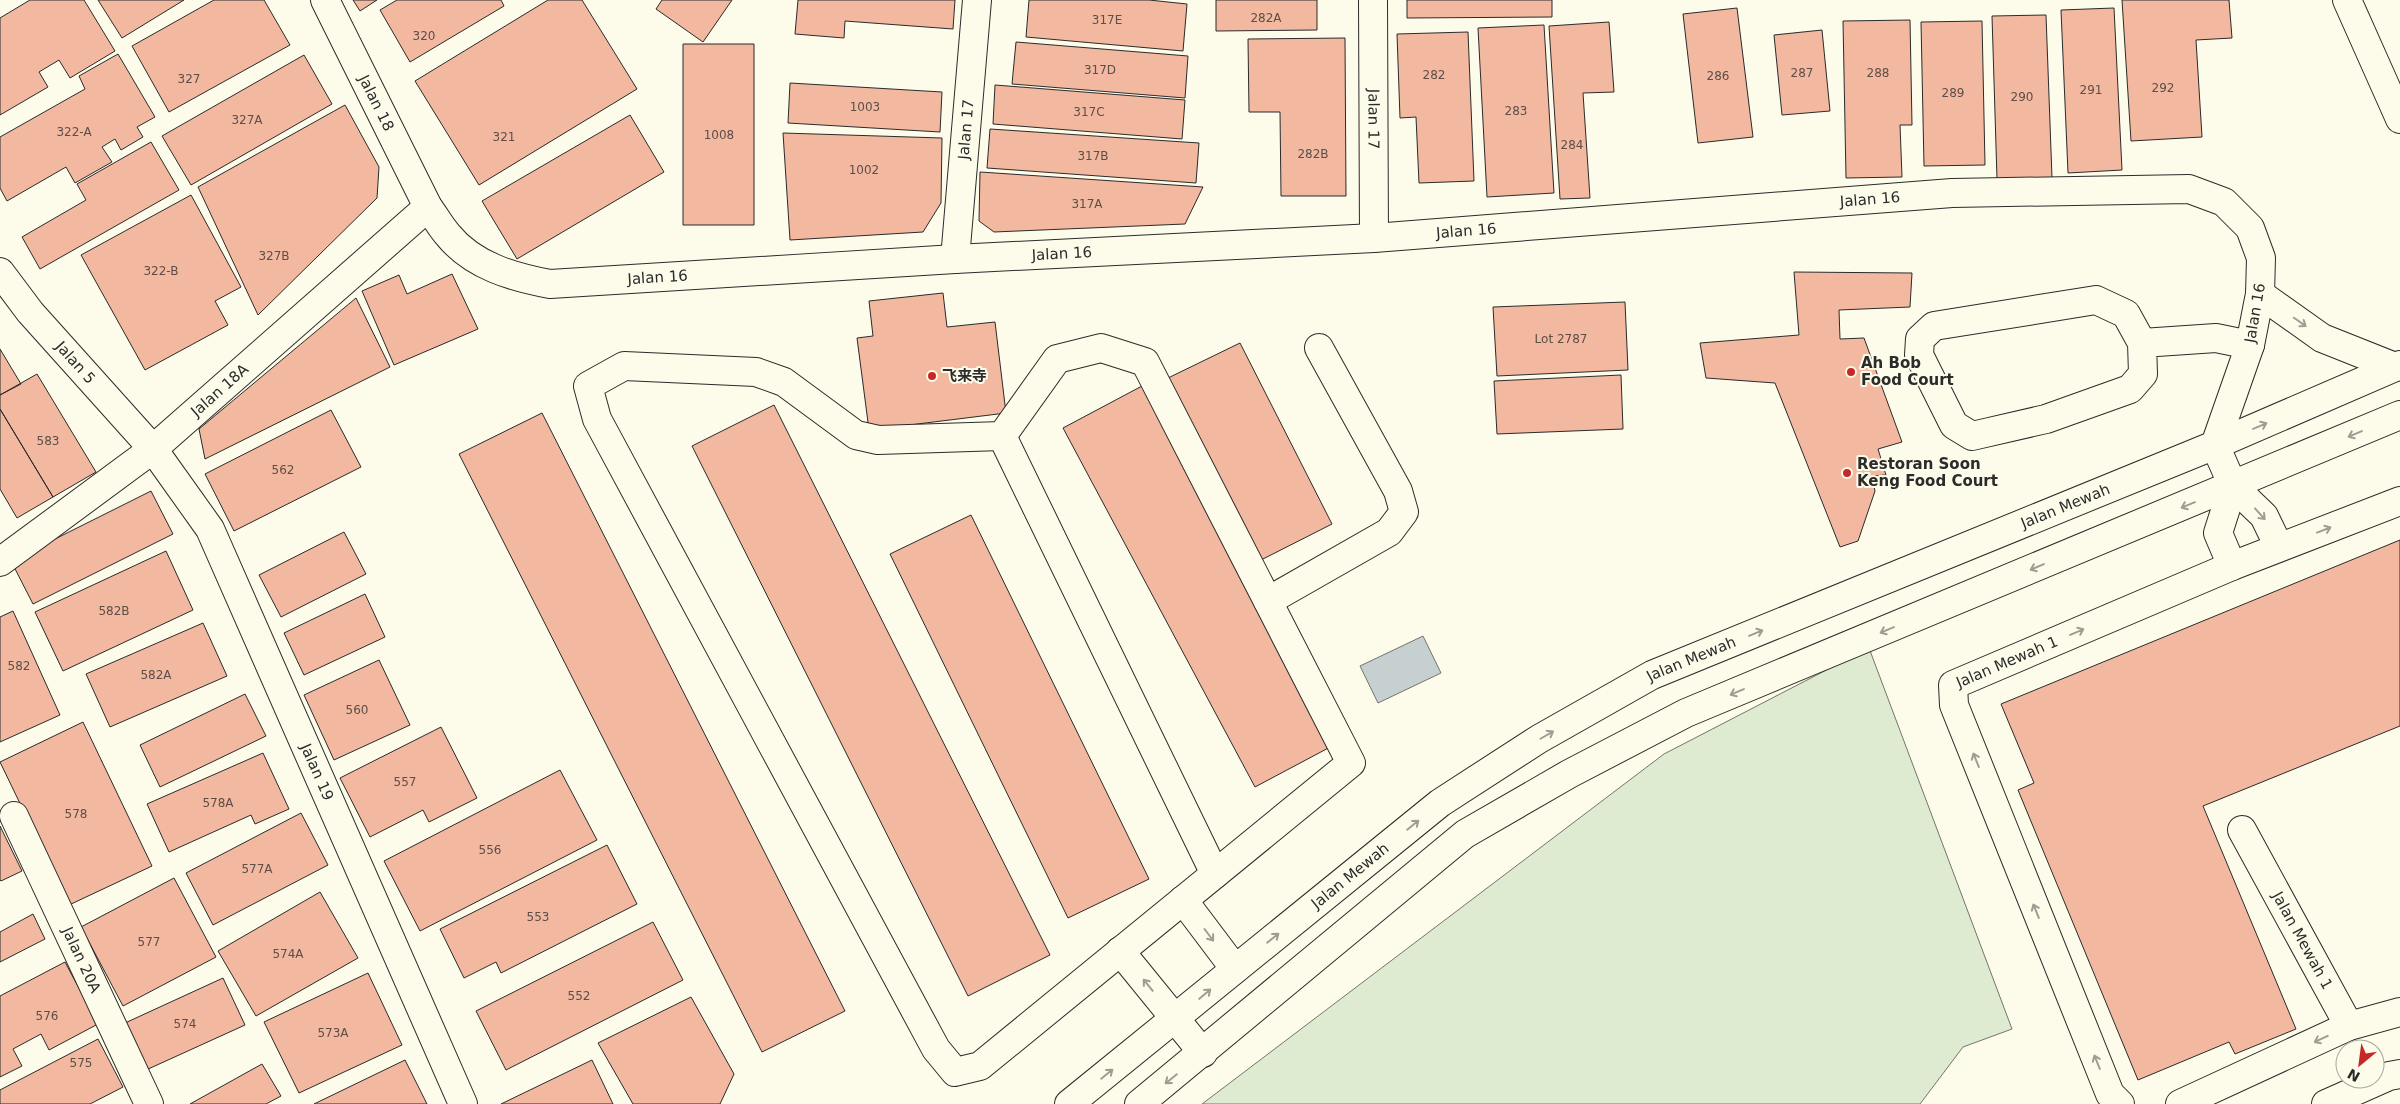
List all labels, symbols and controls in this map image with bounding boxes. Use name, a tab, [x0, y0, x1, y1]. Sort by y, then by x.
house number: 282A	[1250, 11, 1282, 25]
house number: 317E	[1092, 13, 1122, 27]
house number: 320	[413, 29, 435, 43]
house number: 317D	[1084, 63, 1116, 77]
house number: 287	[1791, 66, 1813, 80]
house number: 288	[1867, 66, 1889, 80]
house number: 282	[1423, 68, 1445, 82]
house number: 286	[1707, 69, 1729, 83]
street label: Jalan 18	[354, 71, 398, 134]
house number: 327	[178, 72, 200, 86]
house number: 292	[2152, 81, 2174, 95]
house number: 291	[2080, 83, 2102, 97]
house number: 289	[1942, 86, 1964, 100]
street label: Jalan 17	[1364, 88, 1383, 149]
house number: 290	[2011, 90, 2033, 104]
street label: Jalan 17	[954, 99, 978, 161]
house number: 1003	[850, 100, 880, 114]
house number: 283	[1505, 104, 1527, 118]
house number: 317C	[1073, 105, 1105, 119]
house number: 327A	[231, 113, 263, 127]
house number: 322-A	[56, 125, 92, 139]
house number: 1008	[704, 128, 734, 142]
house number: 321	[493, 130, 515, 144]
house number: 284	[1561, 138, 1583, 152]
house number: 282B	[1297, 147, 1329, 161]
house number: 317B	[1077, 149, 1109, 163]
house number: 1002	[849, 163, 879, 177]
street label: Jalan 16	[1838, 188, 1901, 211]
house number: 317A	[1071, 197, 1103, 211]
street label: Jalan 16	[1434, 220, 1497, 242]
street label: Jalan 16	[1030, 243, 1092, 264]
house number: 327B	[258, 249, 290, 263]
house number: 322-B	[143, 264, 179, 278]
street label: Jalan 16	[626, 267, 688, 288]
street label: Jalan 16	[2241, 282, 2269, 345]
one-way arrow	[2293, 317, 2307, 327]
house number: Lot 2787	[1535, 332, 1587, 346]
street label: Jalan 5	[51, 337, 99, 388]
place label: Ah Bob Food Court	[1861, 354, 1954, 389]
street label: Jalan 18A	[186, 360, 253, 421]
marker: Ah Bob Food Court	[1845, 366, 1857, 378]
place label: 飞来寺	[942, 367, 987, 385]
marker: 飞来寺	[926, 370, 938, 382]
one-way arrow	[2252, 420, 2267, 429]
one-way arrow	[2348, 429, 2363, 439]
house number: 583	[37, 434, 59, 448]
place label: Restoran Soon Keng Food Court	[1857, 455, 1998, 490]
house number: 562	[272, 463, 294, 477]
marker: Restoran Soon Keng Food Court	[1841, 467, 1853, 479]
street label: Jalan Mewah	[2017, 480, 2112, 533]
one-way arrow	[2180, 501, 2196, 510]
one-way arrow	[2254, 507, 2266, 520]
one-way arrow	[2316, 525, 2331, 534]
one-way arrow	[2030, 564, 2045, 573]
house number: 582B	[98, 604, 130, 618]
one-way arrow	[1880, 625, 1895, 635]
one-way arrow	[1748, 627, 1763, 637]
one-way arrow	[2069, 627, 2084, 636]
street label: Jalan Mewah 1	[1953, 632, 2061, 692]
street label: Jalan Mewah	[1643, 633, 1738, 686]
house number: 582	[8, 659, 30, 673]
house number: 582A	[140, 668, 172, 682]
one-way arrow	[1730, 688, 1745, 697]
house number: 560	[346, 703, 368, 717]
one-way arrow	[1540, 729, 1554, 739]
street label: Jalan 19	[296, 740, 337, 803]
one-way arrow	[1971, 753, 1980, 768]
house number: 557	[394, 775, 416, 789]
house number: 578A	[202, 796, 234, 810]
house number: 578	[65, 807, 87, 821]
one-way arrow	[1406, 820, 1419, 831]
street label: Jalan Mewah	[1307, 839, 1392, 913]
house number: 556	[479, 843, 501, 857]
house number: 577A	[241, 862, 273, 876]
street label: Jalan Mewah 1	[2268, 888, 2336, 993]
one-way arrow	[2031, 904, 2041, 919]
house number: 553	[527, 910, 549, 924]
street label: Jalan 20A	[58, 923, 105, 996]
one-way arrow	[1204, 928, 1214, 942]
one-way arrow	[1266, 933, 1279, 944]
house number: 577	[138, 935, 160, 949]
house number: 574A	[272, 947, 304, 961]
one-way arrow	[1142, 979, 1153, 992]
house number: 552	[568, 989, 590, 1003]
one-way arrow	[1198, 989, 1211, 1000]
house number: 576	[36, 1009, 58, 1023]
house number: 574	[174, 1017, 196, 1031]
house number: 573A	[317, 1026, 349, 1040]
one-way arrow	[2314, 1035, 2329, 1044]
north arrow	[2335, 1039, 2385, 1089]
one-way arrow	[2092, 1055, 2101, 1070]
house number: 575	[70, 1056, 92, 1070]
text: N	[2345, 1066, 2363, 1085]
one-way arrow	[1100, 1068, 1113, 1079]
one-way arrow	[1165, 1073, 1178, 1084]

